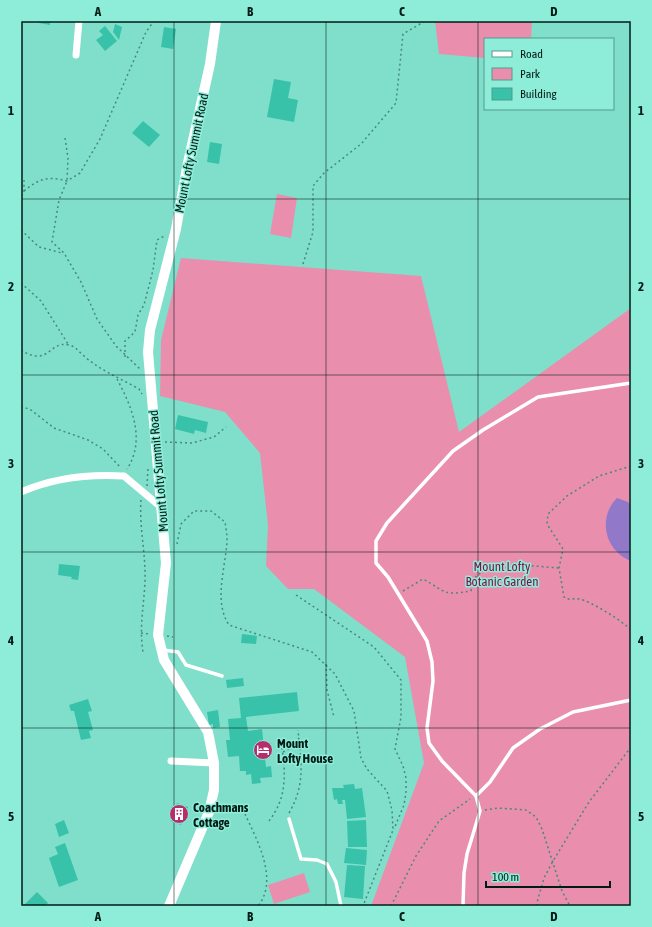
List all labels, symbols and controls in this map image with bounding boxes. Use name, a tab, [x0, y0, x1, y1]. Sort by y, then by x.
text: A	[94, 4, 102, 19]
text: B	[247, 4, 254, 19]
text: C	[399, 4, 405, 19]
text: D	[550, 4, 558, 19]
legend	[484, 38, 614, 110]
text: Road	[520, 47, 543, 61]
text: Park	[520, 67, 541, 81]
text: Building	[520, 87, 558, 101]
street label: Mount Lofty Summit Road	[171, 92, 212, 214]
text: 1	[8, 103, 14, 118]
text: 1	[638, 103, 644, 118]
text: 2	[8, 279, 14, 294]
text: 2	[638, 279, 644, 294]
street label: Mount Lofty Summit Road	[146, 409, 171, 533]
text: 3	[8, 456, 14, 471]
text: 3	[638, 456, 644, 471]
park label: Mount Lofty Botanic Garden	[465, 559, 539, 589]
text: 4	[7, 633, 14, 648]
text: 4	[637, 633, 644, 648]
place label: Mount Lofty House	[277, 736, 333, 766]
hotel icon: Mount Lofty House	[252, 739, 274, 761]
place label: Coachmans Cottage	[193, 800, 249, 830]
building icon: Coachmans Cottage	[168, 803, 190, 825]
text: 5	[8, 809, 14, 824]
text: 5	[638, 809, 644, 824]
scale bar	[486, 863, 610, 889]
text: 100 m	[492, 870, 519, 884]
text: A	[94, 909, 102, 924]
text: B	[247, 909, 254, 924]
text: C	[399, 909, 405, 924]
text: D	[550, 909, 558, 924]

